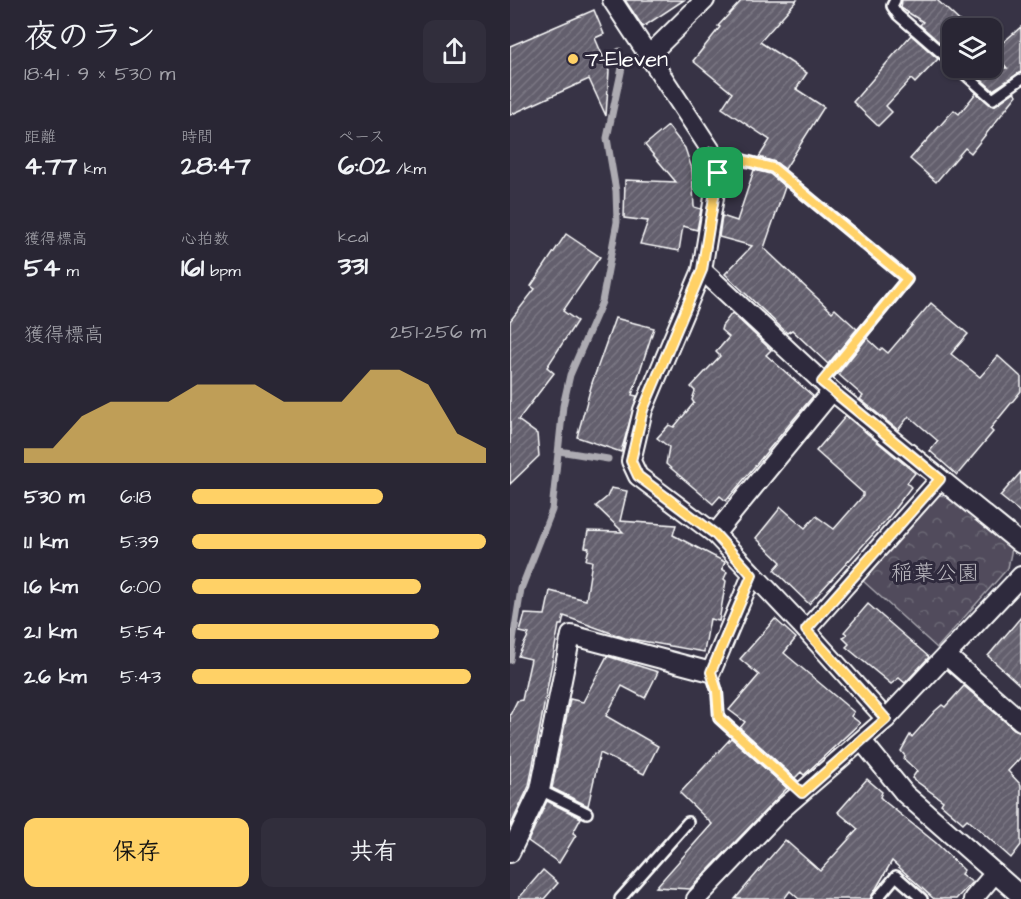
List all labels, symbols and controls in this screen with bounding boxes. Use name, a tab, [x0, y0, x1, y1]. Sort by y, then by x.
text: 夜のラン	[24, 14, 156, 60]
map controls	[942, 18, 1002, 78]
button: layers	[942, 18, 1002, 78]
button: share	[423, 20, 486, 83]
place label: 7-Eleven	[585, 44, 668, 75]
marker: 7-Eleven	[566, 52, 580, 66]
text: 18:41 · 9 × 530 m	[24, 60, 175, 88]
text: 距離	[24, 126, 56, 148]
text: 時間	[181, 126, 213, 148]
text: ペース	[338, 126, 385, 148]
pin	[692, 147, 743, 198]
text: 4.77	[24, 148, 77, 184]
text: 28:47	[181, 148, 251, 184]
text: 6:02	[338, 148, 390, 184]
icon: arrive	[701, 156, 734, 189]
text: km	[77, 158, 106, 180]
text: /km	[390, 158, 426, 180]
text: kcal	[338, 226, 369, 248]
text: 獲得標高	[24, 228, 88, 250]
text: 心拍数	[181, 228, 229, 250]
text: 331	[338, 248, 368, 284]
text: 54	[24, 250, 60, 286]
text: 161	[181, 250, 204, 286]
text: m	[60, 260, 79, 282]
text: bpm	[204, 260, 241, 282]
text: 251–256 m	[390, 318, 486, 346]
text: 獲得標高	[24, 321, 104, 349]
text: 530 m	[24, 483, 85, 511]
text: 6:18	[120, 483, 151, 511]
text: 1.1 km	[24, 528, 68, 556]
text: 5:39	[120, 528, 159, 556]
park label: 稲葉公園	[891, 558, 979, 589]
text: 1.6 km	[24, 573, 78, 601]
text: 6:00	[120, 573, 161, 601]
text: 2.1 km	[24, 618, 77, 646]
text: 5:54	[120, 618, 165, 646]
text: 2.6 km	[24, 663, 87, 691]
text: 5:43	[120, 663, 161, 691]
button: 保存	[24, 818, 249, 887]
button: 共有	[261, 818, 486, 887]

